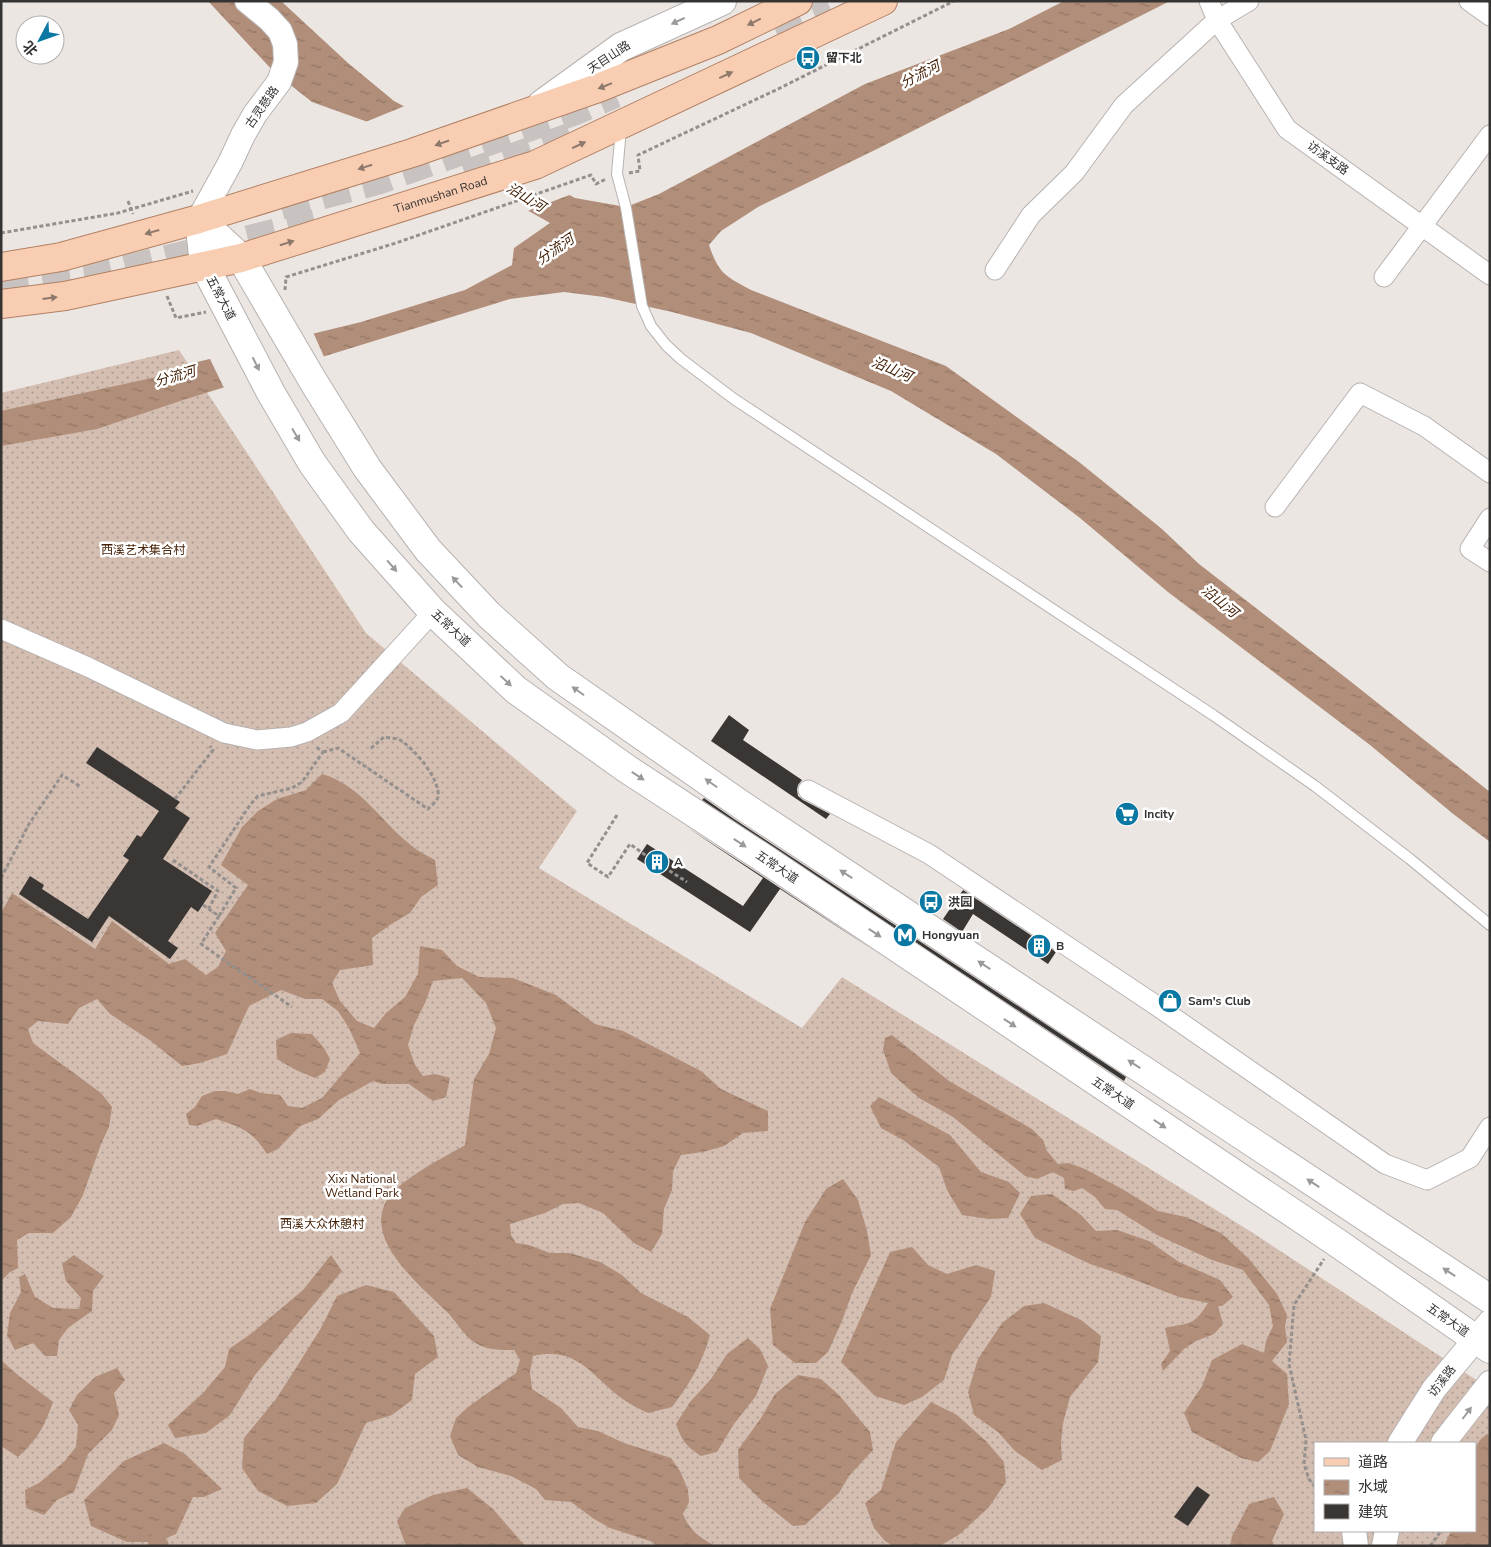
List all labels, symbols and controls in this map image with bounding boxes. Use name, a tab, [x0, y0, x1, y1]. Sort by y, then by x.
north arrow	[15, 15, 65, 65]
one-way arrow	[670, 17, 685, 26]
one-way arrow	[747, 18, 762, 27]
text: 北	[19, 37, 42, 60]
street label: 天目山路	[585, 37, 633, 77]
bus stop icon: 留下北	[795, 45, 821, 71]
place label: 留下北	[826, 50, 862, 66]
water label: 分流河	[897, 55, 946, 92]
one-way arrow	[719, 71, 733, 79]
one-way arrow	[598, 82, 612, 90]
street label: 古灵慈路	[242, 83, 282, 131]
street label: 访溪支路	[1304, 137, 1352, 179]
one-way arrow	[434, 139, 449, 147]
one-way arrow	[572, 140, 586, 148]
one-way arrow	[358, 164, 373, 172]
street label: Tianmushan Road	[392, 173, 489, 217]
water label: 沿山河	[503, 178, 551, 218]
one-way arrow	[144, 228, 159, 236]
water label: 分流河	[533, 228, 580, 269]
one-way arrow	[280, 239, 295, 247]
street label: 五常大道	[203, 273, 239, 323]
one-way arrow	[42, 294, 58, 302]
water label: 沿山河	[869, 353, 918, 388]
one-way arrow	[252, 357, 260, 371]
water label: 分流河	[152, 361, 201, 391]
one-way arrow	[291, 429, 300, 442]
park label: 西溪艺术集合村	[101, 542, 186, 558]
one-way arrow	[386, 559, 398, 571]
one-way arrow	[451, 576, 463, 588]
water label: 沿山河	[1197, 581, 1244, 624]
street label: 五常大道	[428, 606, 474, 650]
one-way arrow	[500, 675, 512, 687]
one-way arrow	[571, 686, 584, 696]
one-way arrow	[631, 771, 644, 781]
one-way arrow	[704, 778, 718, 788]
supermarket icon: Incity	[1114, 801, 1140, 827]
place label: Incity	[1144, 806, 1175, 822]
one-way arrow	[734, 838, 747, 847]
street label: 五常大道	[753, 847, 801, 887]
building icon: A	[644, 849, 670, 875]
place label: A	[674, 854, 683, 870]
one-way arrow	[839, 869, 853, 879]
bus stop icon: 洪园	[918, 889, 944, 915]
place label: 洪园	[948, 894, 972, 910]
metro station icon: Hongyuan	[892, 922, 918, 948]
place label: Hongyuan	[922, 927, 979, 943]
one-way arrow	[869, 928, 882, 938]
building icon: B	[1026, 933, 1052, 959]
place label: B	[1056, 938, 1064, 954]
one-way arrow	[977, 960, 990, 970]
shop icon: Sam's Club	[1157, 988, 1183, 1014]
place label: Sam's Club	[1188, 993, 1251, 1009]
one-way arrow	[1004, 1019, 1017, 1028]
one-way arrow	[1127, 1059, 1141, 1069]
street label: 五常大道	[1089, 1073, 1137, 1113]
one-way arrow	[1153, 1119, 1166, 1129]
park label: Xixi National Wetland Park	[325, 1171, 400, 1201]
one-way arrow	[1306, 1178, 1320, 1188]
park label: 西溪大众休憩村	[280, 1216, 365, 1232]
one-way arrow	[1442, 1267, 1456, 1277]
street label: 五常大道	[1424, 1300, 1472, 1340]
street label: 访溪路	[1425, 1362, 1459, 1400]
one-way arrow	[1461, 1407, 1472, 1420]
legend	[1314, 1442, 1476, 1532]
text: 道路	[1358, 1452, 1388, 1472]
text: 水域	[1358, 1477, 1388, 1497]
text: 建筑	[1358, 1502, 1388, 1522]

